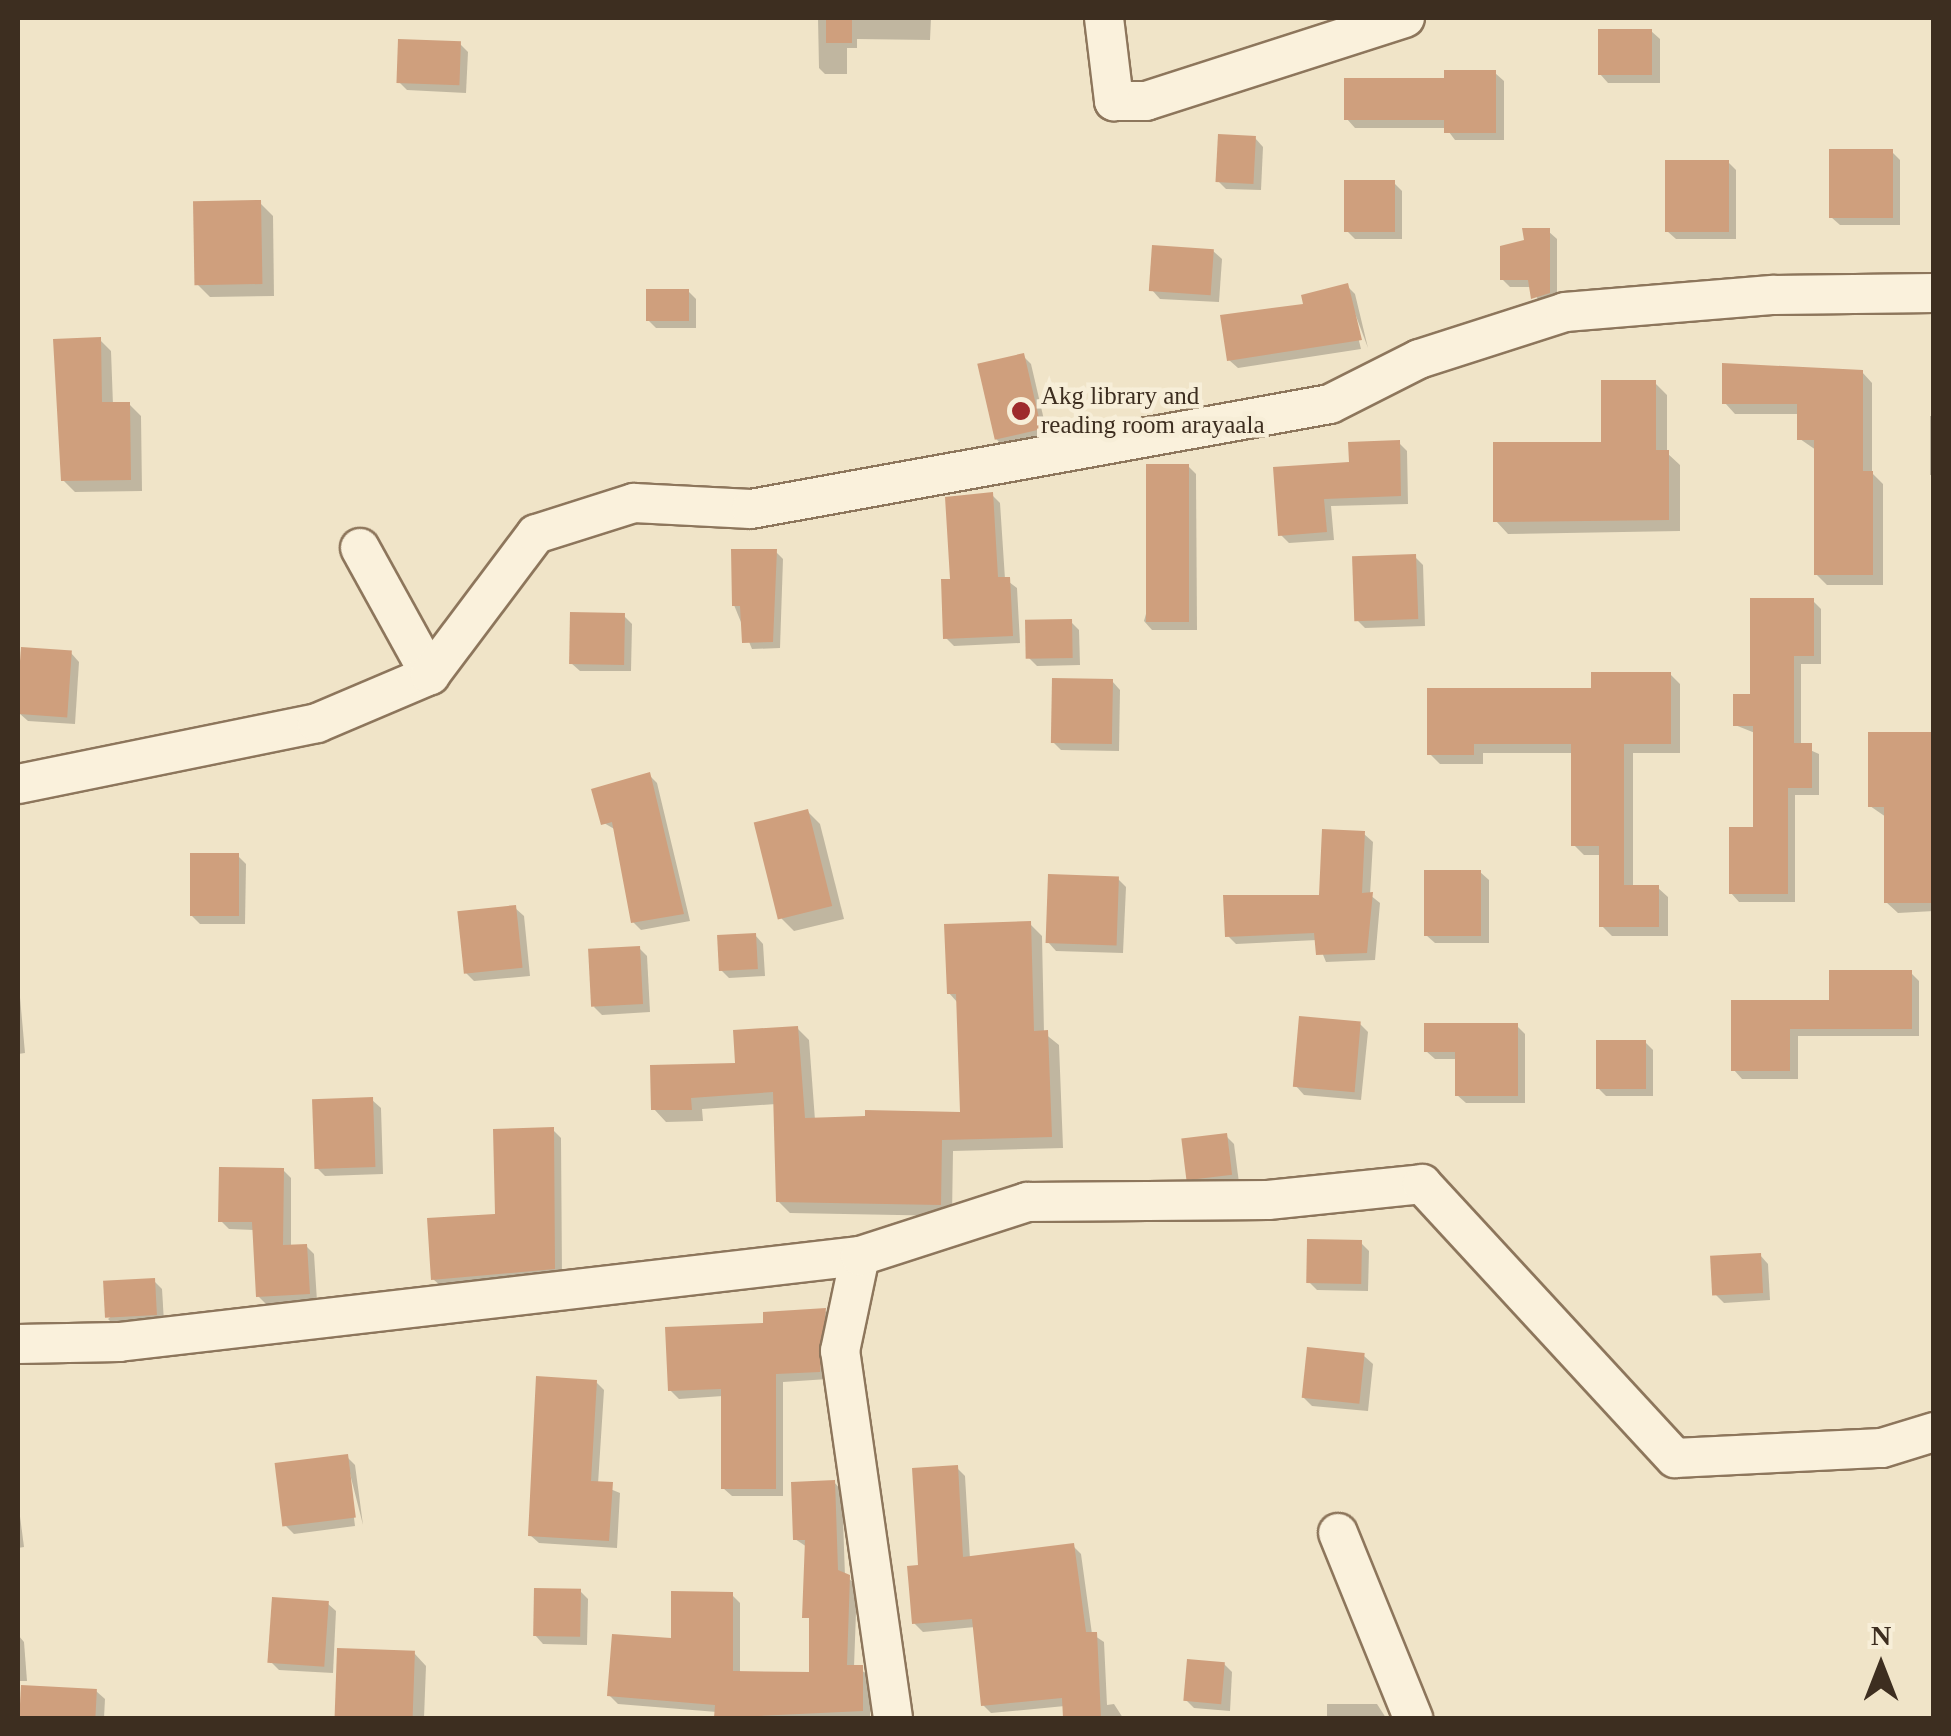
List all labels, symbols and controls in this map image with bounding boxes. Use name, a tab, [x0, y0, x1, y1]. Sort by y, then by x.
place label: Akg library and reading room arayaala	[1041, 382, 1264, 441]
marker: Akg library and reading room arayaala	[1010, 400, 1032, 422]
north arrow	[1831, 1616, 1931, 1716]
text: N	[1871, 1620, 1891, 1651]

